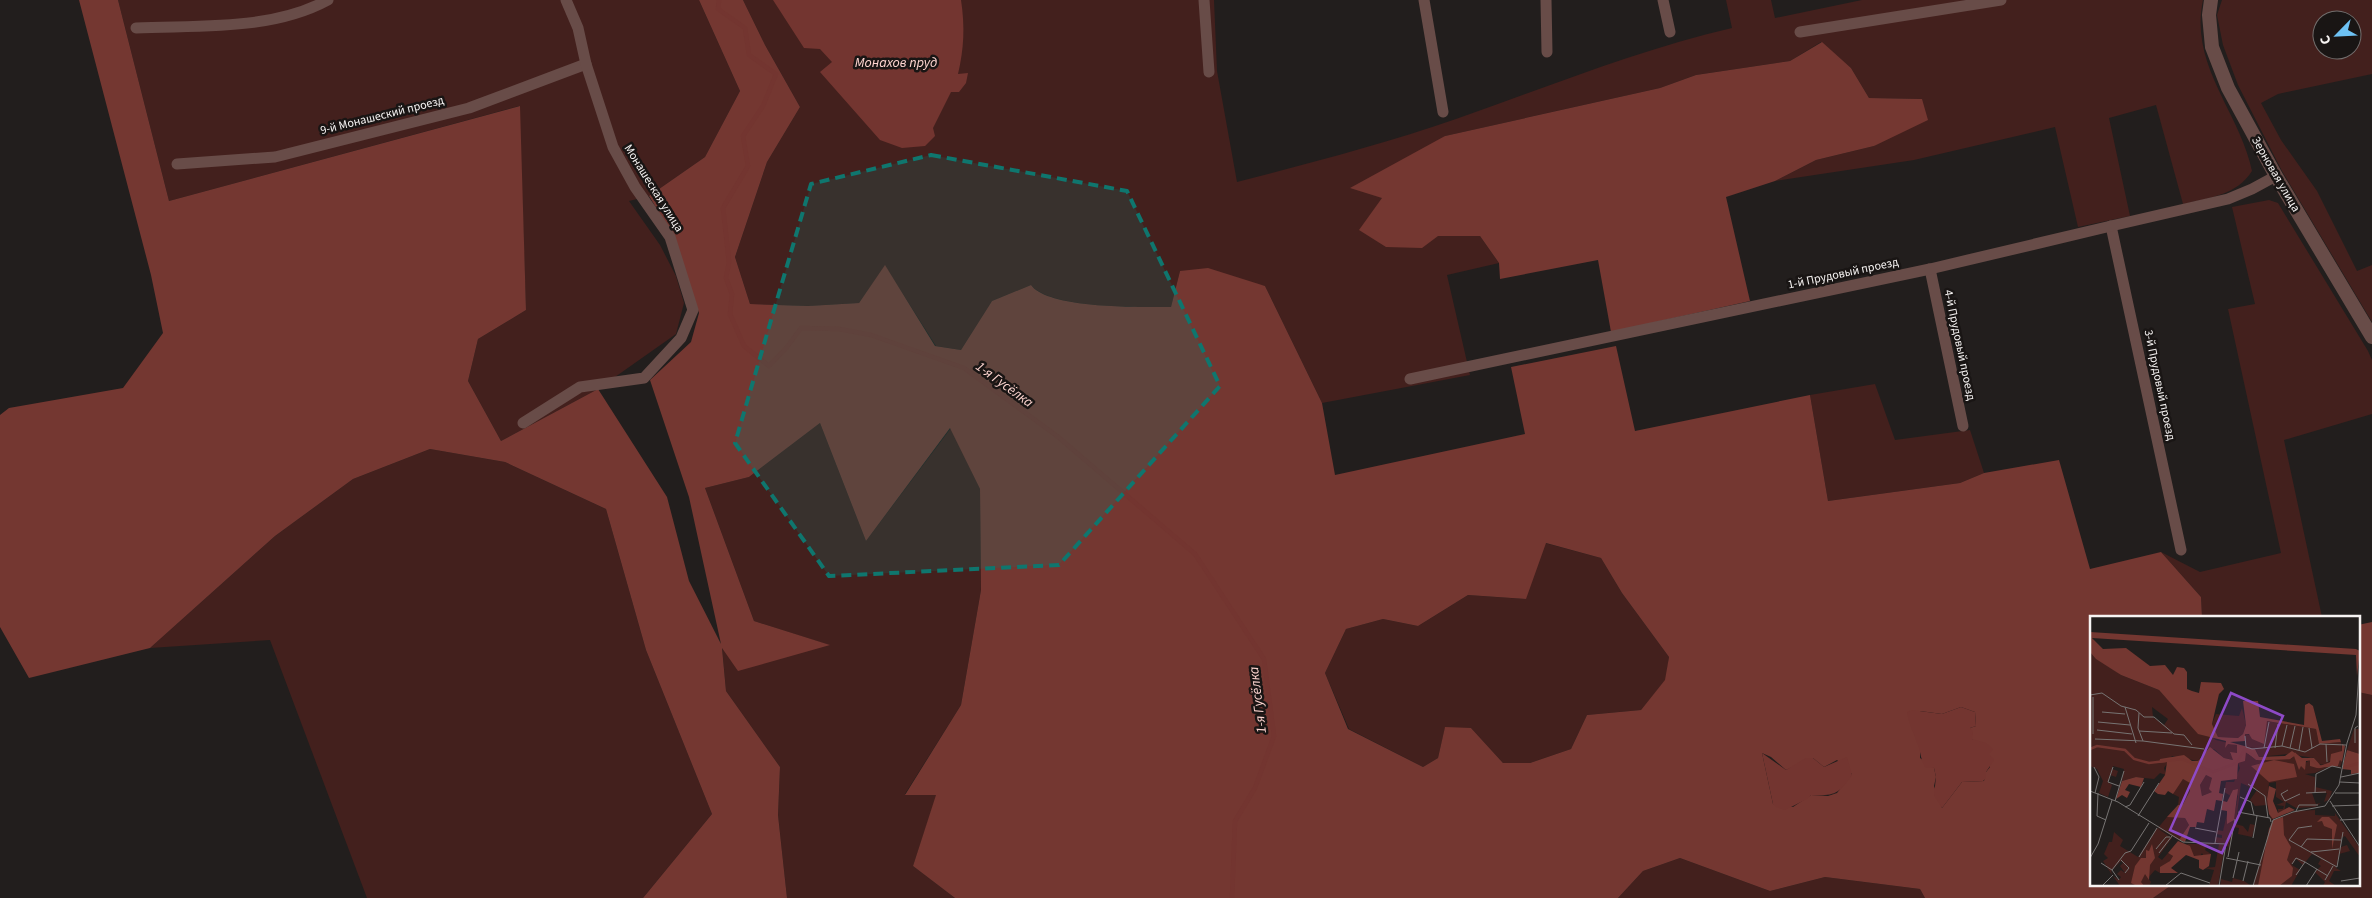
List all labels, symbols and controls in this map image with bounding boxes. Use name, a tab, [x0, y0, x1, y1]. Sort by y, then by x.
north arrow	[2312, 10, 2362, 60]
text: С	[2315, 32, 2337, 48]
water label: Монахов пруд	[855, 53, 937, 73]
street label: 9-й Монашеский проезд	[319, 92, 446, 139]
street label: Зерновая улица	[2247, 133, 2304, 215]
street label: Монашеская улица	[620, 141, 687, 235]
street label: 1-й Прудовый проезд	[1786, 253, 1901, 294]
street label: 4-й Прудовый проезд	[1939, 288, 1980, 403]
street label: 3-й Прудовый проезд	[2139, 328, 2180, 443]
water label: 1-я Гусёлка	[971, 357, 1038, 413]
inset map	[2090, 616, 2360, 886]
water label: 1-я Гусёлка	[1244, 665, 1272, 734]

